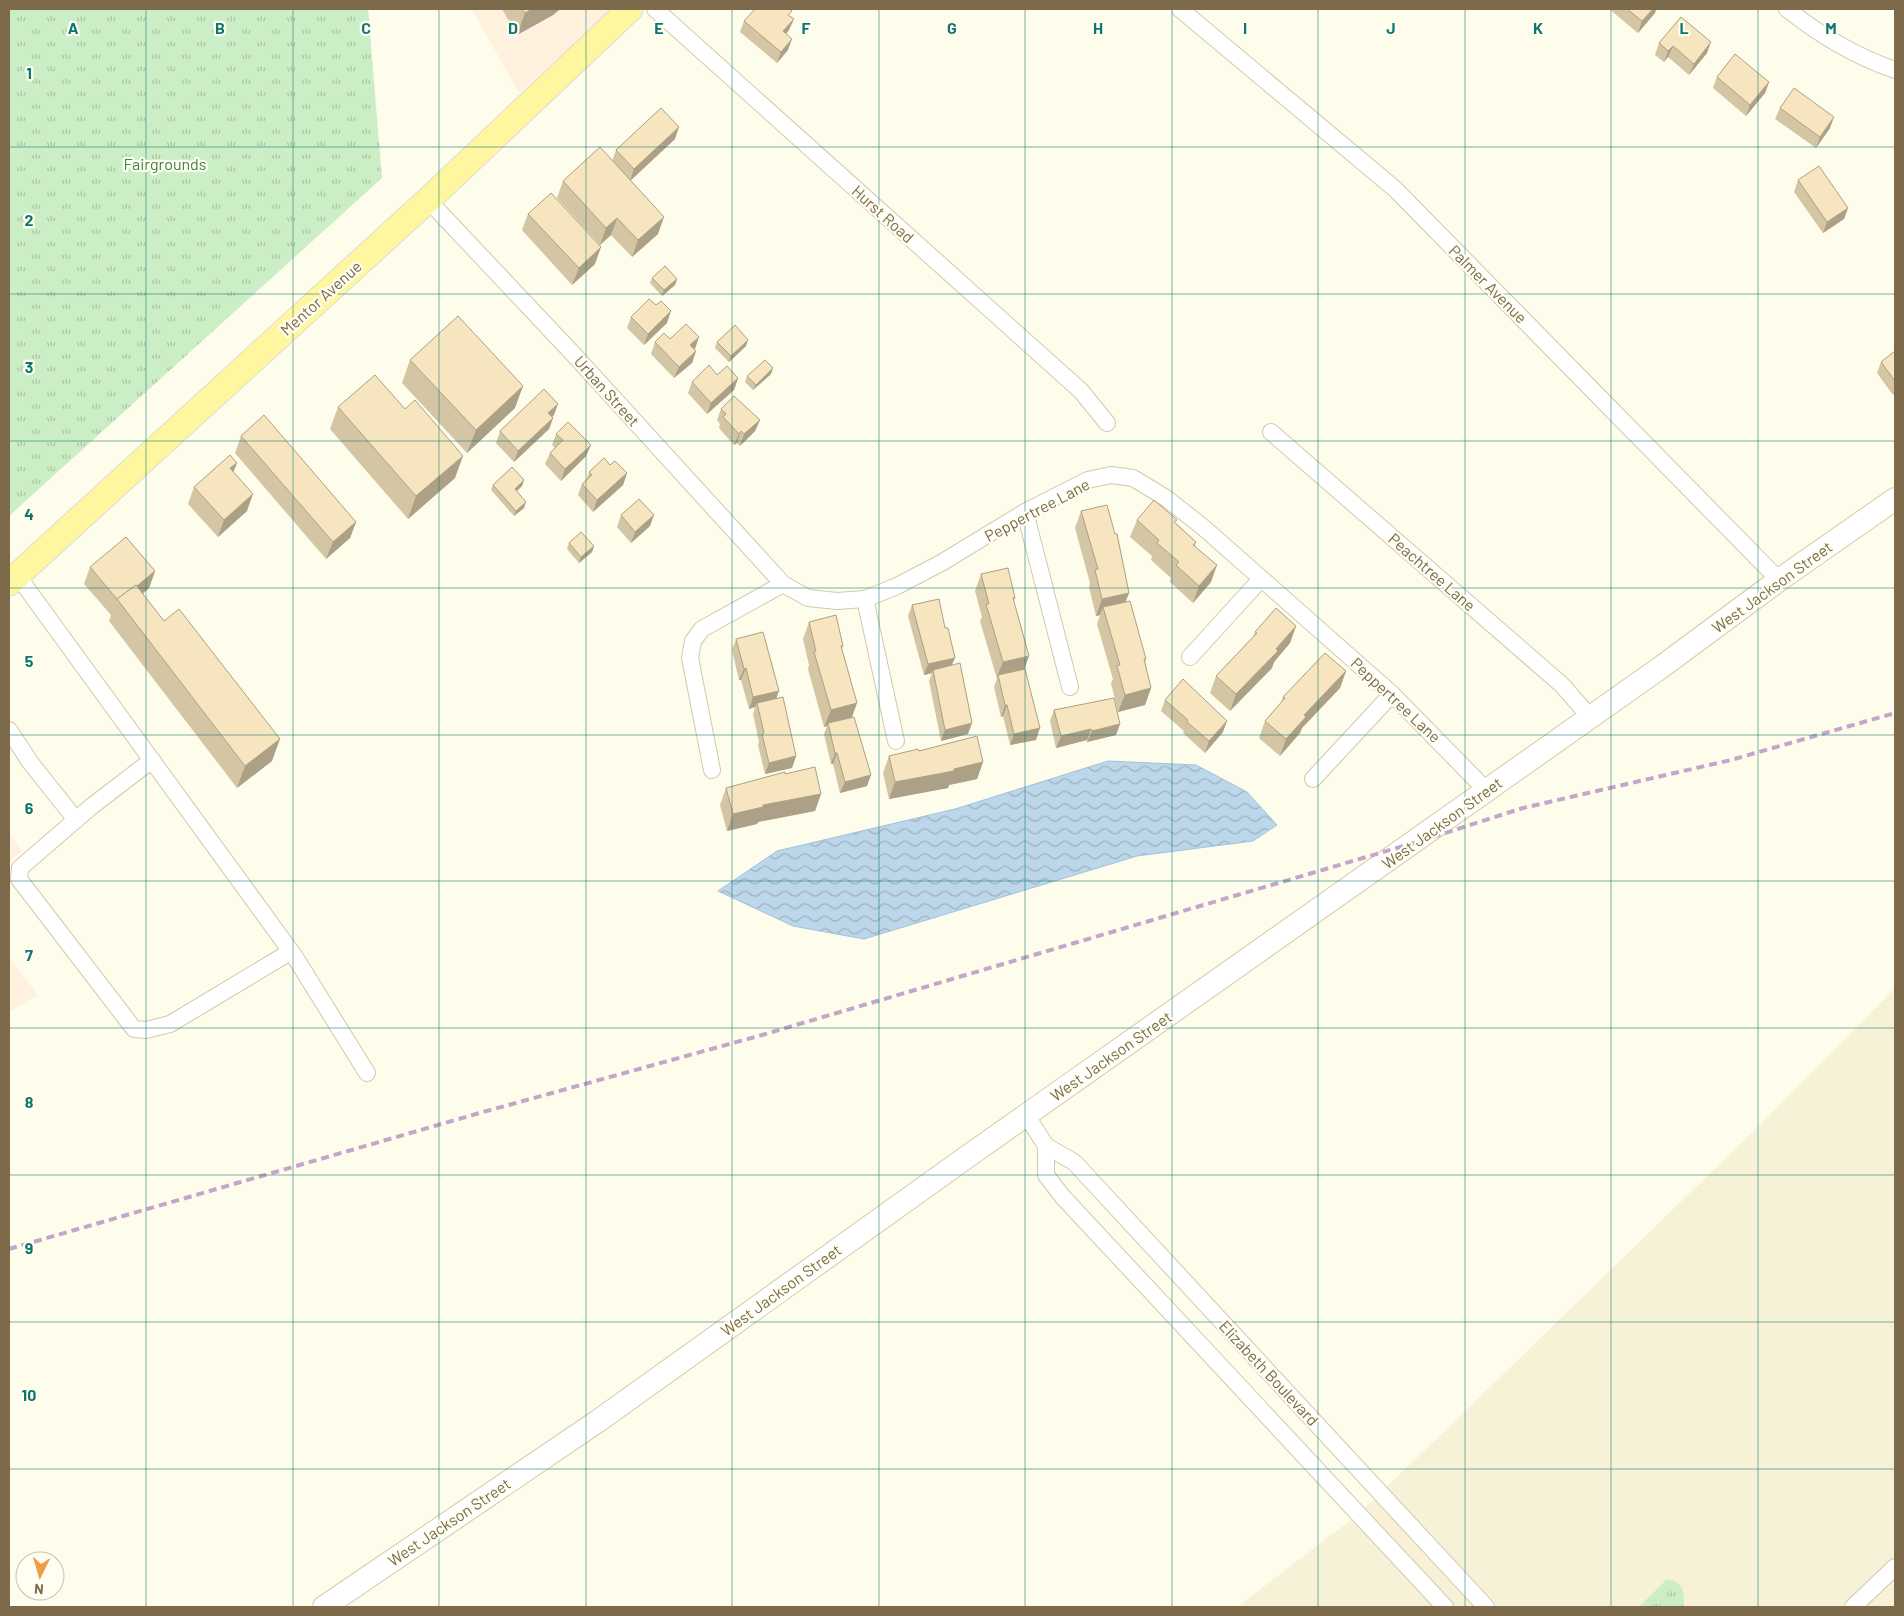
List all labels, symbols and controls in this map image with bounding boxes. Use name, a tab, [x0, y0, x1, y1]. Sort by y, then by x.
text: A	[68, 18, 79, 37]
text: B	[215, 18, 225, 37]
text: C	[361, 18, 371, 37]
text: D	[508, 18, 518, 37]
text: E	[654, 18, 664, 37]
text: F	[802, 18, 811, 37]
text: G	[947, 18, 957, 37]
text: H	[1093, 18, 1103, 37]
text: I	[1243, 18, 1247, 37]
text: J	[1386, 18, 1396, 37]
text: K	[1533, 18, 1543, 37]
text: L	[1679, 18, 1689, 37]
text: M	[1825, 18, 1837, 37]
text: 1	[26, 63, 32, 82]
park label: Fairgrounds	[123, 154, 207, 173]
street label: Hurst Road	[848, 181, 918, 246]
text: 2	[25, 210, 34, 229]
street label: Palmer Avenue	[1445, 241, 1531, 327]
street label: Mentor Avenue	[276, 256, 365, 339]
street label: Urban Street	[571, 351, 644, 430]
text: 3	[25, 357, 33, 376]
street label: Peppertree Lane	[981, 474, 1092, 545]
text: 4	[24, 504, 34, 523]
street label: Peachtree Lane	[1385, 529, 1480, 615]
street label: West Jackson Street	[1708, 537, 1836, 637]
text: 5	[25, 651, 34, 670]
street label: Peppertree Lane	[1347, 653, 1445, 746]
street label: West Jackson Street	[1378, 773, 1506, 873]
text: 6	[25, 798, 34, 817]
text: 7	[25, 945, 33, 964]
street label: West Jackson Street	[1046, 1007, 1175, 1105]
text: 8	[25, 1092, 34, 1111]
text: 9	[25, 1238, 33, 1257]
street label: West Jackson Street	[717, 1240, 845, 1340]
street label: Elizabeth Boulevard	[1216, 1316, 1323, 1429]
text: 10	[22, 1385, 36, 1404]
street label: West Jackson Street	[384, 1473, 514, 1570]
north arrow	[15, 1551, 65, 1601]
text: N	[33, 1581, 44, 1598]

